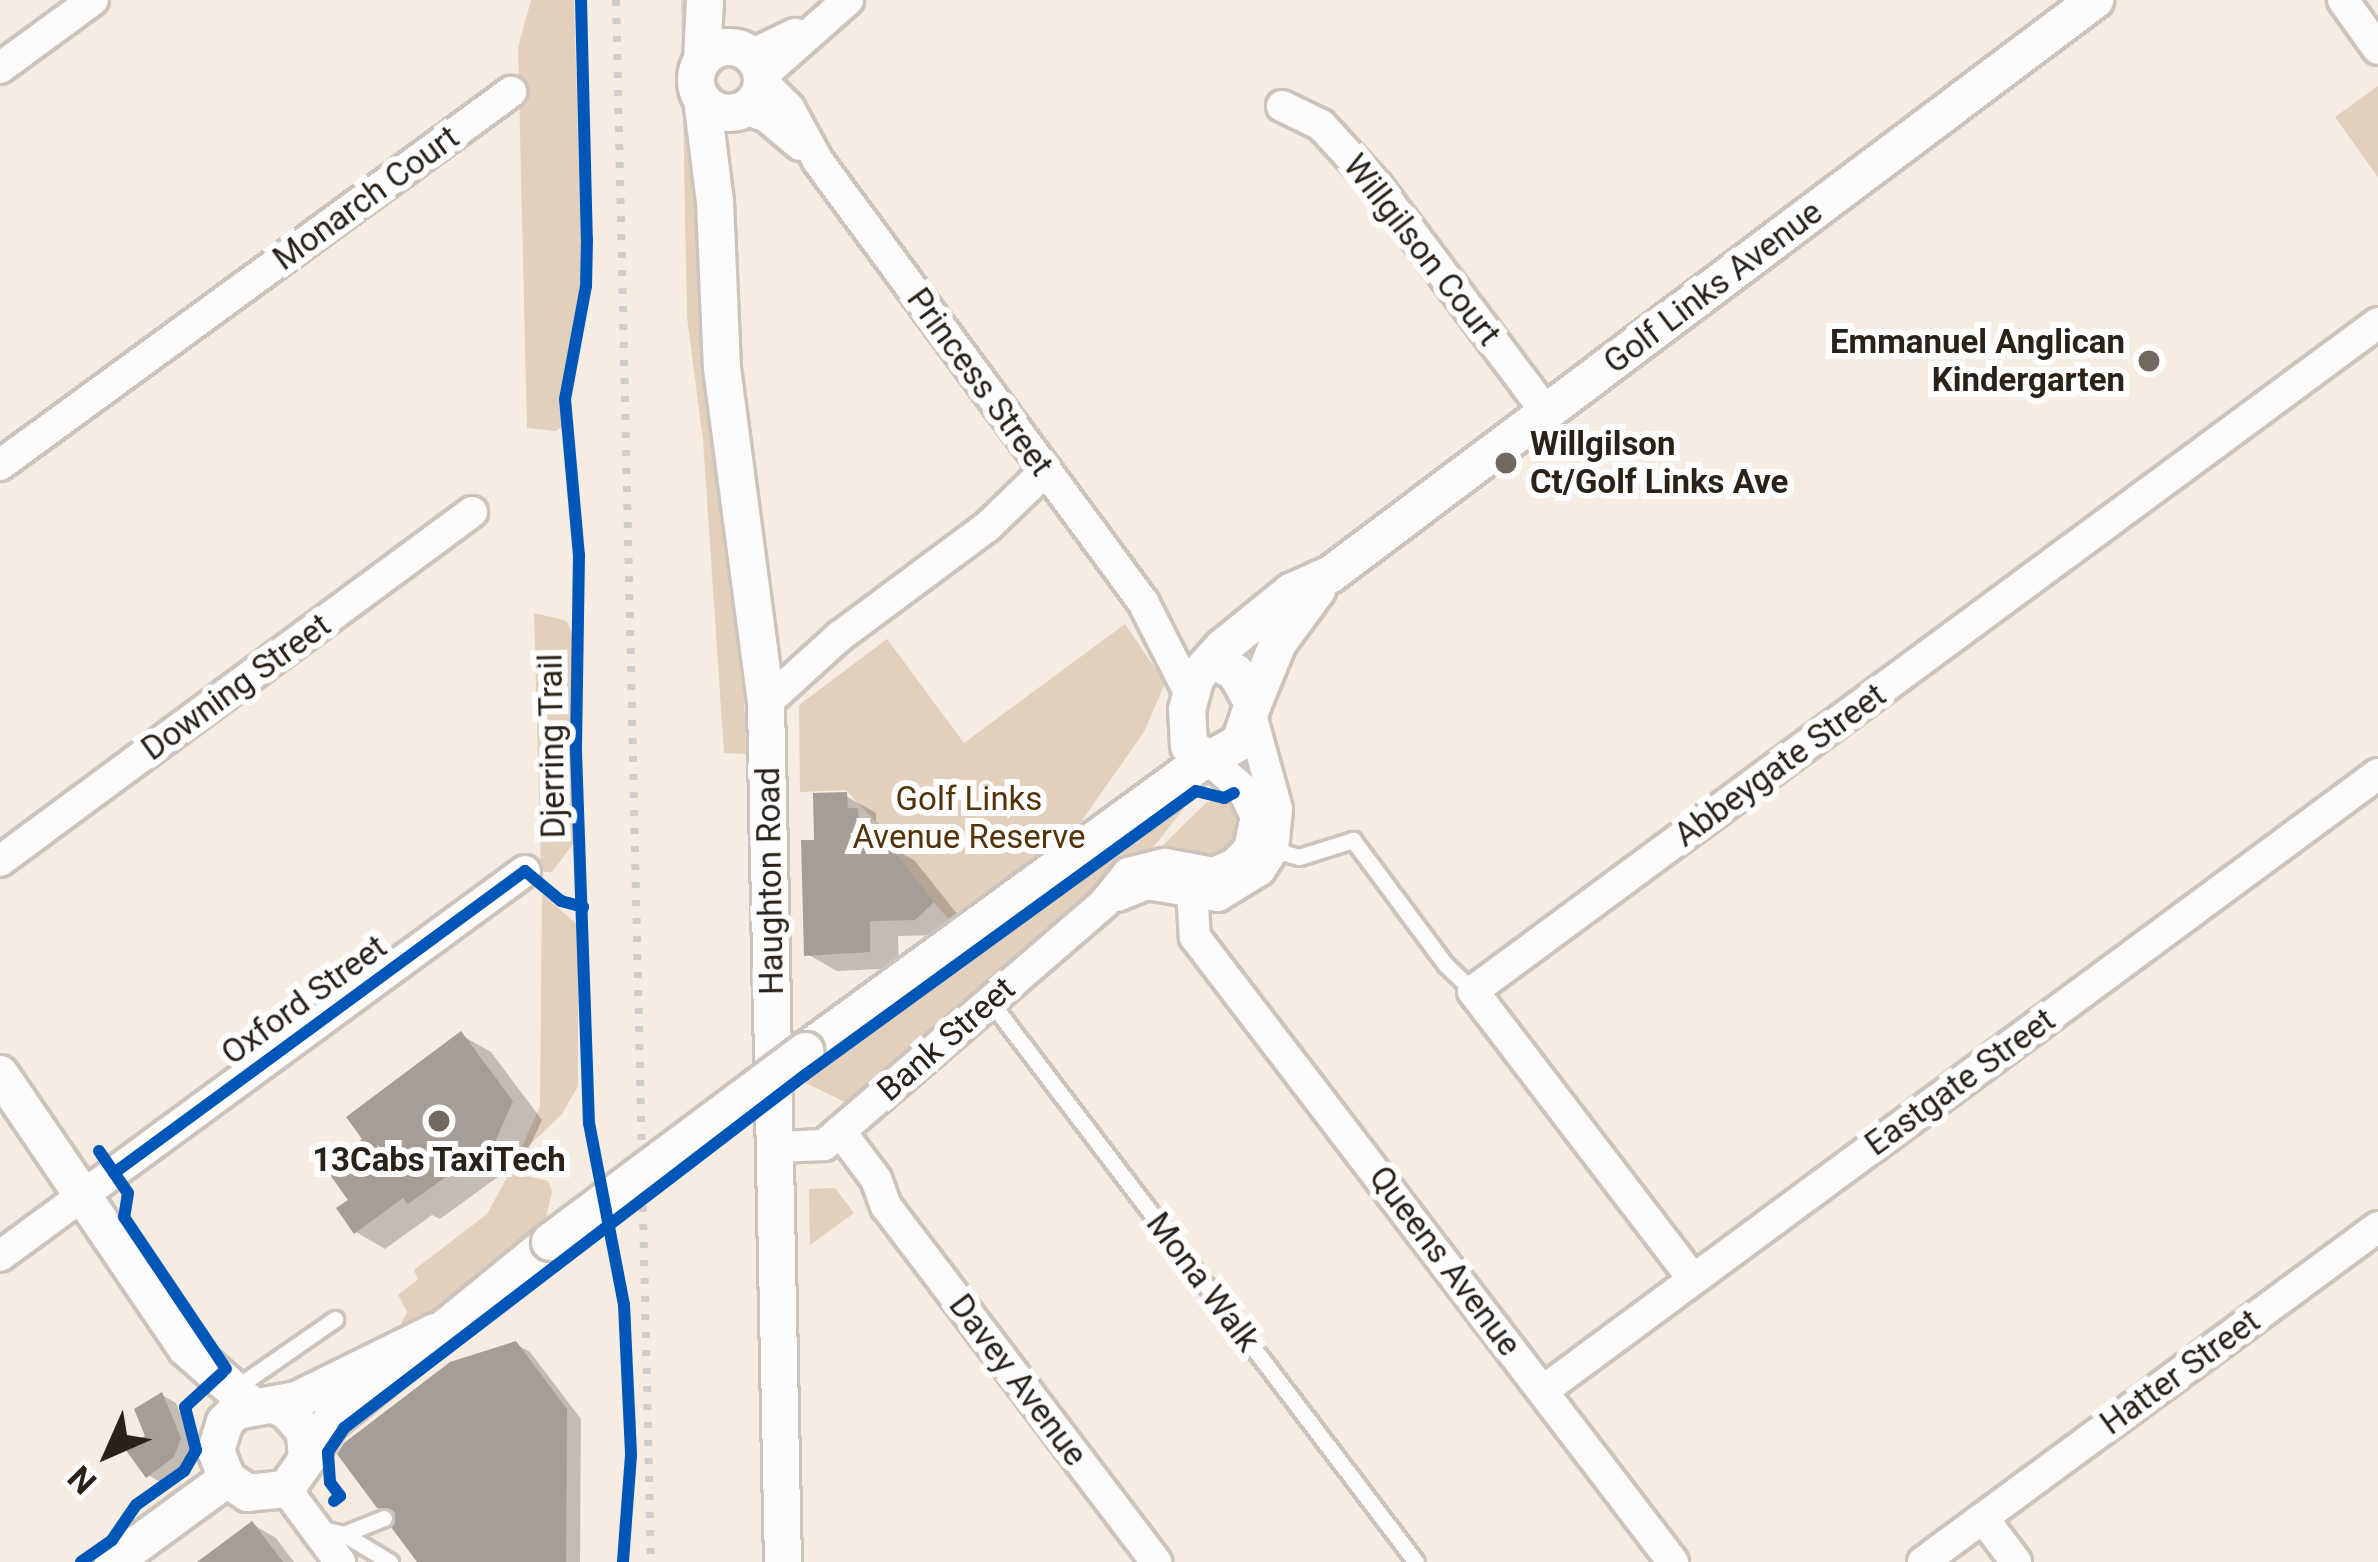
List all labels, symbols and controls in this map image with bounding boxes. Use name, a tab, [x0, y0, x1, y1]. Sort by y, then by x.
street label: Monarch Court	[266, 117, 466, 279]
street label: Willgilson Court	[1335, 147, 1509, 353]
street label: Golf Links Avenue	[1596, 192, 1830, 382]
street label: Princess Street	[899, 280, 1061, 484]
place label: Emmanuel Anglican Kindergarten	[1830, 322, 2125, 400]
marker: Emmanuel Anglican Kindergarten	[2136, 348, 2162, 374]
place label: Willgilson Ct/Golf Links Ave	[1530, 424, 1788, 502]
marker: Willgilson Ct/Golf Links Ave	[1493, 450, 1519, 476]
street label: Downing Street	[134, 605, 338, 769]
street label: Djerring Trail	[531, 653, 573, 839]
street label: Abbeygate Street	[1667, 675, 1893, 855]
street label: Haughton Road	[748, 767, 792, 995]
park label: Golf Links Avenue Reserve	[852, 779, 1086, 857]
street label: Oxford Street	[214, 927, 394, 1073]
street label: Bank Street	[869, 969, 1023, 1109]
street label: Eastgate Street	[1858, 1000, 2062, 1164]
marker: 13Cabs TaxiTech	[426, 1108, 452, 1134]
place label: 13Cabs TaxiTech	[312, 1140, 566, 1180]
street label: Queens Avenue	[1361, 1158, 1529, 1364]
street label: Mona Walk	[1138, 1205, 1268, 1359]
street label: Davey Avenue	[941, 1287, 1095, 1473]
street label: Hatter Street	[2093, 1301, 2267, 1443]
north arrow	[48, 1394, 168, 1514]
text: N	[60, 1458, 104, 1502]

